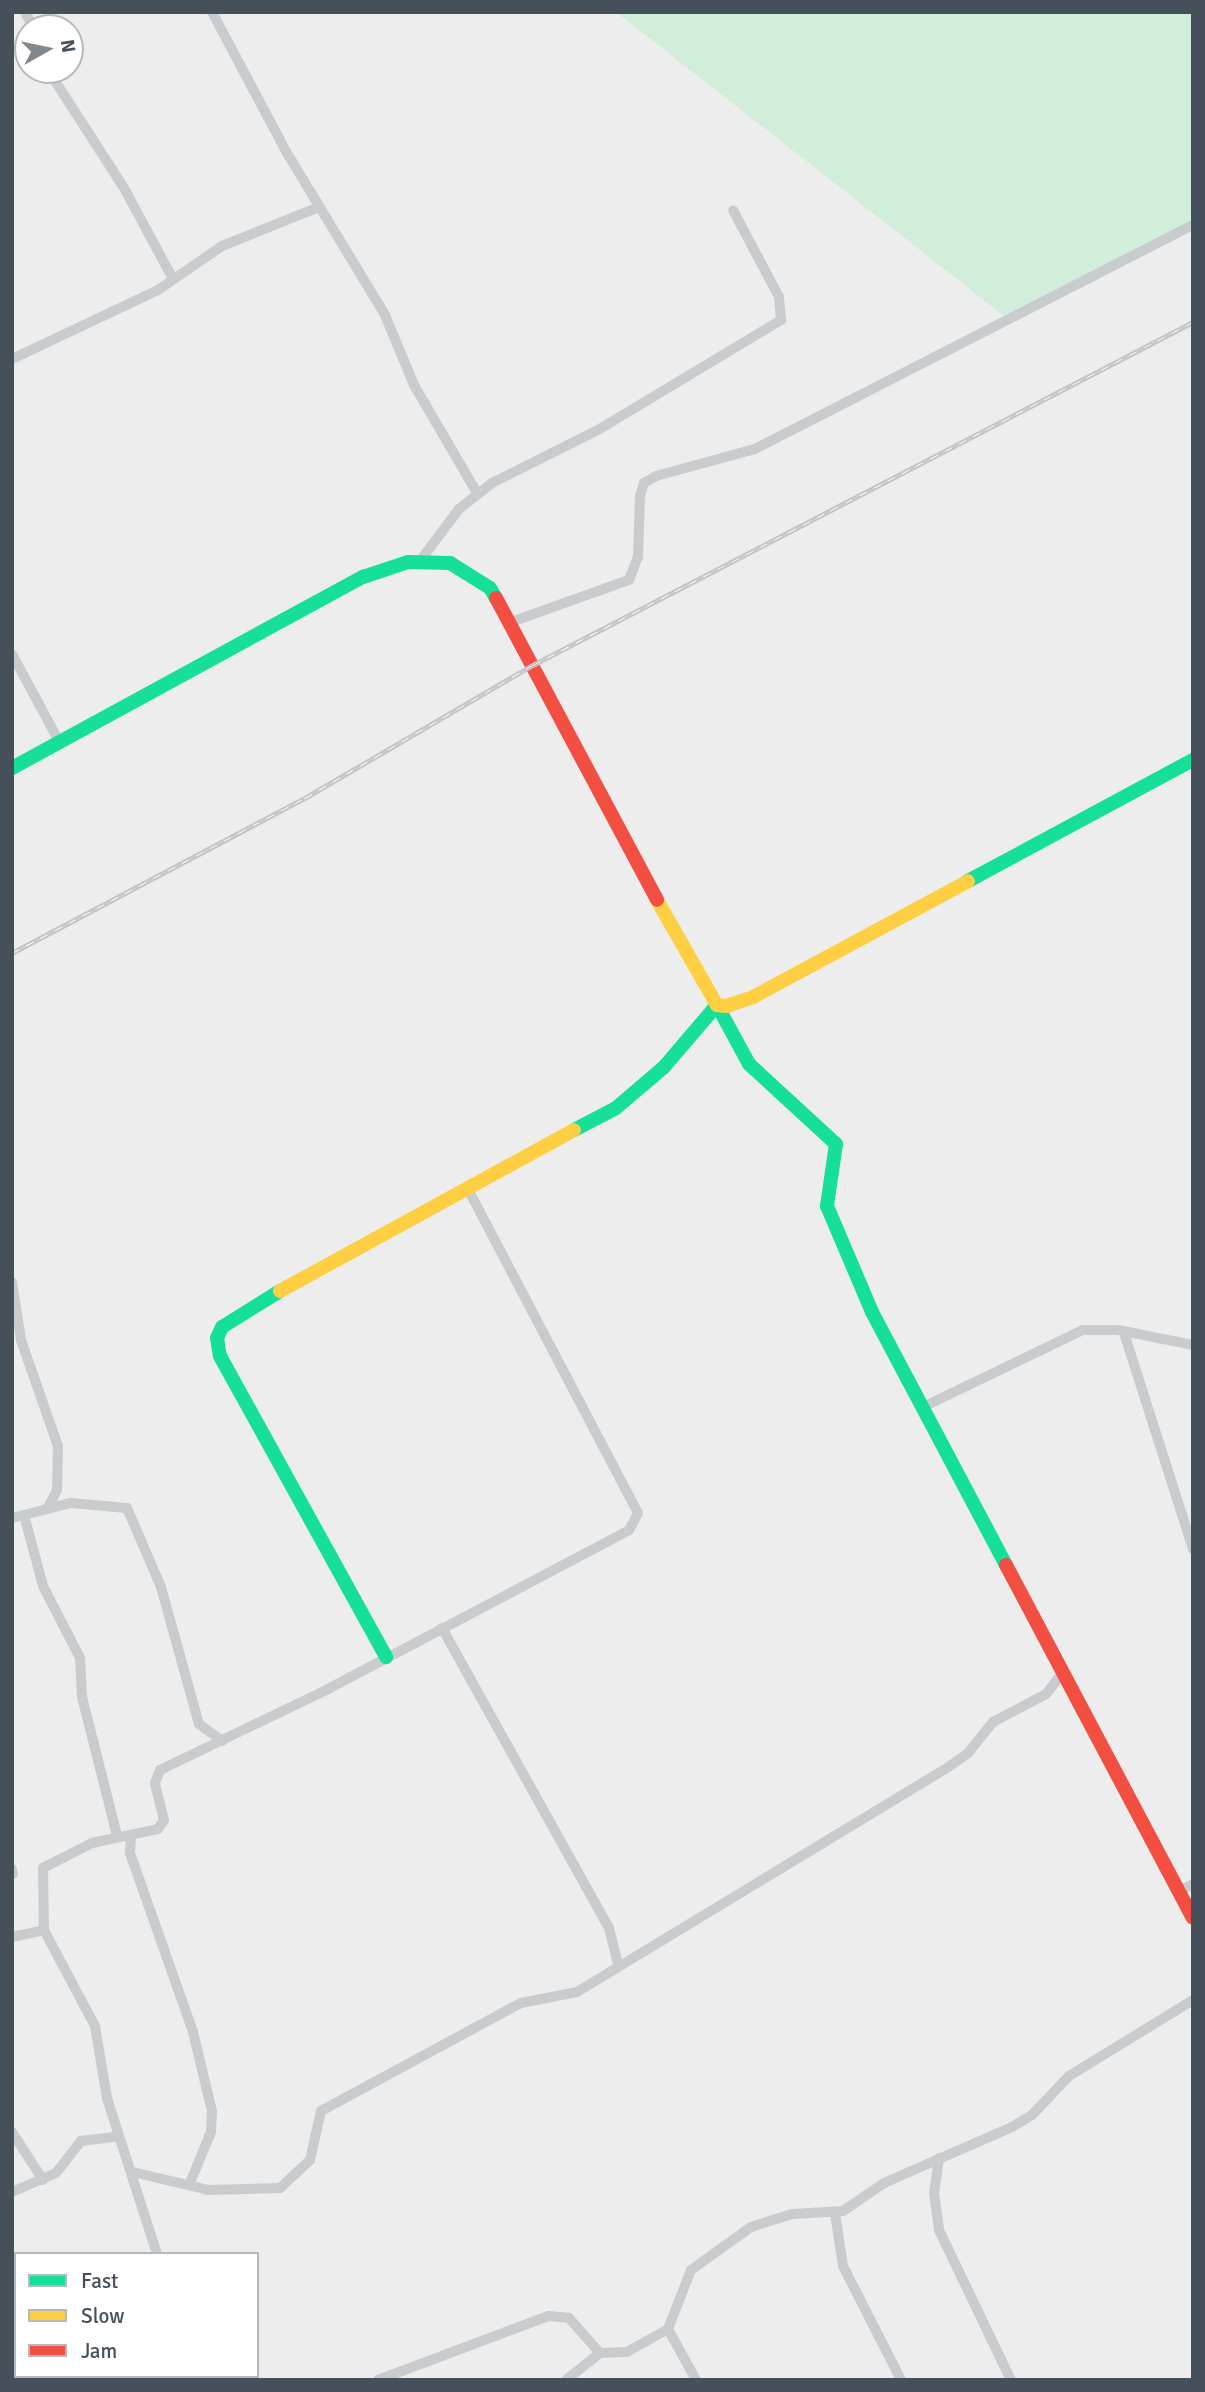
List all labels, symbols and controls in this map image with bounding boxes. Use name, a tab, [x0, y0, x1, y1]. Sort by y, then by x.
north arrow	[14, 14, 84, 84]
text: N	[55, 38, 81, 54]
legend	[14, 2252, 259, 2378]
text: Fast	[81, 2268, 118, 2294]
text: Slow	[81, 2303, 125, 2329]
text: Jam	[81, 2338, 117, 2364]

